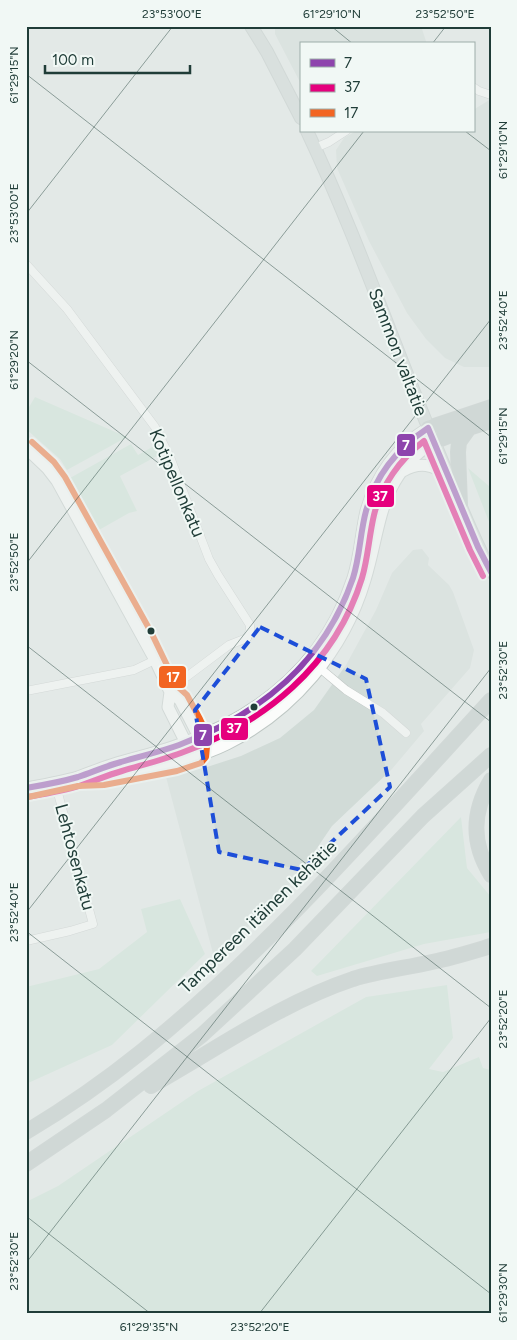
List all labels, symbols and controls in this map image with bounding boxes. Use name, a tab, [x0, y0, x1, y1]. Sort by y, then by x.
text: 23°53'00"E	[142, 7, 202, 21]
text: 61°29'10"N	[303, 7, 361, 21]
text: 23°52'50"E	[415, 7, 475, 21]
scale bar	[45, 42, 190, 74]
legend	[300, 42, 474, 132]
text: 61°29'15"N	[7, 46, 21, 104]
text: 100 m	[52, 51, 94, 69]
text: 7	[344, 54, 352, 72]
text: 37	[344, 78, 360, 96]
text: 17	[344, 104, 358, 122]
text: 61°29'10"N	[496, 121, 510, 179]
text: 23°53'00"E	[7, 183, 21, 243]
street label: Sammon valtatie	[364, 285, 432, 419]
text: 23°52'40"E	[496, 290, 510, 350]
text: 61°29'20"N	[7, 330, 21, 390]
text: 61°29'15"N	[496, 407, 510, 465]
street label: Kotipellonkatu	[144, 425, 210, 541]
line badge: 7	[396, 433, 416, 457]
text: 7	[402, 437, 410, 454]
line badge: 37	[366, 484, 395, 508]
text: 37	[372, 488, 388, 505]
text: 23°52'50"E	[7, 532, 21, 592]
unlabelled marker	[146, 626, 156, 636]
text: 23°52'30"E	[496, 641, 510, 699]
line badge: 17	[158, 665, 187, 689]
text: 17	[166, 669, 180, 686]
unlabelled marker	[249, 702, 259, 712]
line badge: 37	[220, 717, 249, 741]
text: 37	[226, 720, 242, 737]
line badge: 7	[193, 723, 213, 747]
text: 7	[199, 727, 207, 744]
street label: Lehtosenkatu	[50, 801, 100, 913]
street label: Tampereen itäinen kehätie	[174, 836, 342, 998]
text: 23°52'40"E	[7, 882, 21, 942]
text: 23°52'20"E	[496, 989, 510, 1049]
text: 23°52'30"E	[7, 1232, 21, 1290]
text: 61°29'30"N	[496, 1263, 510, 1323]
text: 61°29'35"N	[120, 1320, 178, 1334]
text: 23°52'20"E	[230, 1320, 290, 1334]

